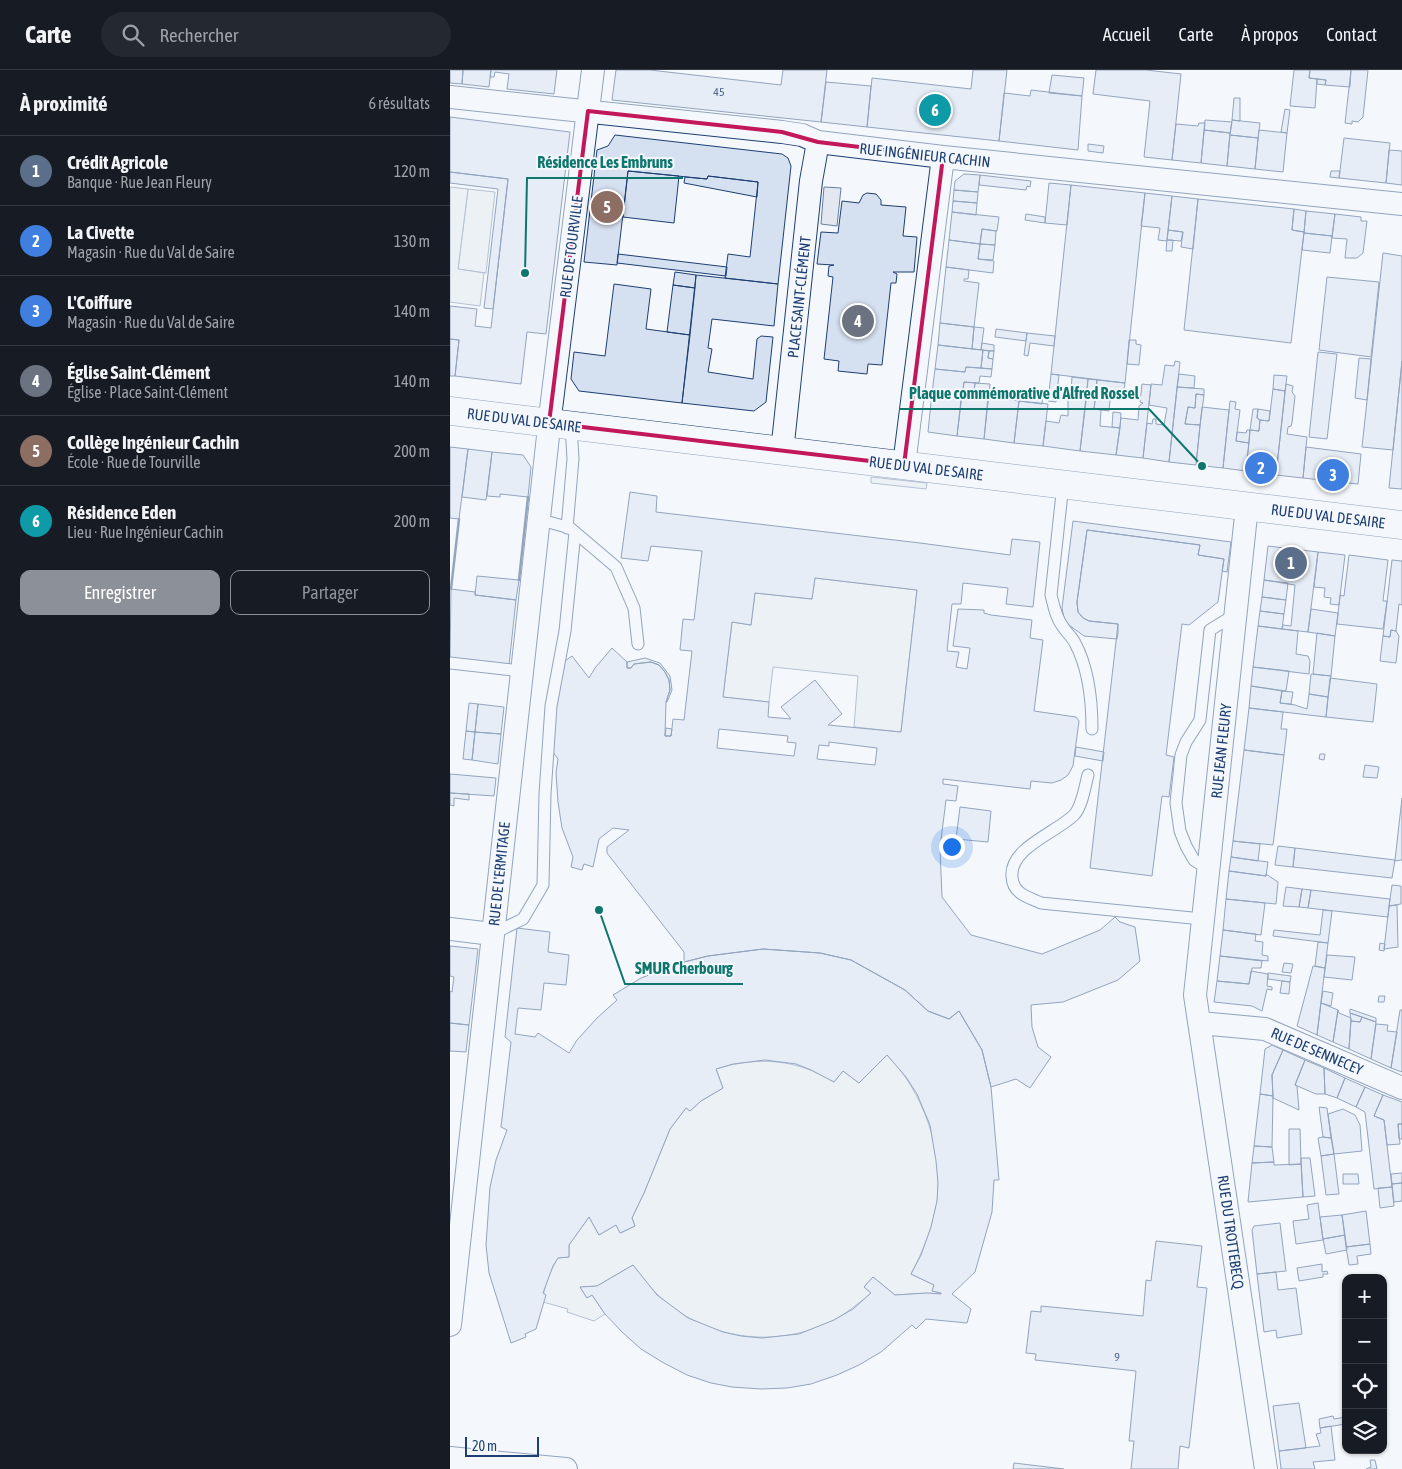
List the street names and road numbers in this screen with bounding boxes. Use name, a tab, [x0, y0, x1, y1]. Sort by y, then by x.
street label: RUE INGÉNIEUR CACHIN	[859, 140, 991, 170]
street label: RUE DE TOURVILLE	[556, 195, 586, 299]
street label: PLACE SAINT-CLÉMENT	[784, 235, 814, 359]
street label: RUE DU VAL DE SAIRE	[466, 405, 582, 435]
street label: RUE DU VAL DE SAIRE	[868, 453, 984, 483]
street label: RUE DU VAL DE SAIRE	[1270, 501, 1386, 531]
street label: RUE JEAN FLEURY	[1208, 702, 1234, 799]
street label: RUE DE L'ERMITAGE	[485, 821, 513, 927]
street label: RUE DE SENNECEY	[1268, 1024, 1366, 1078]
street label: RUE DU TROTTEBECQ	[1215, 1174, 1247, 1290]

